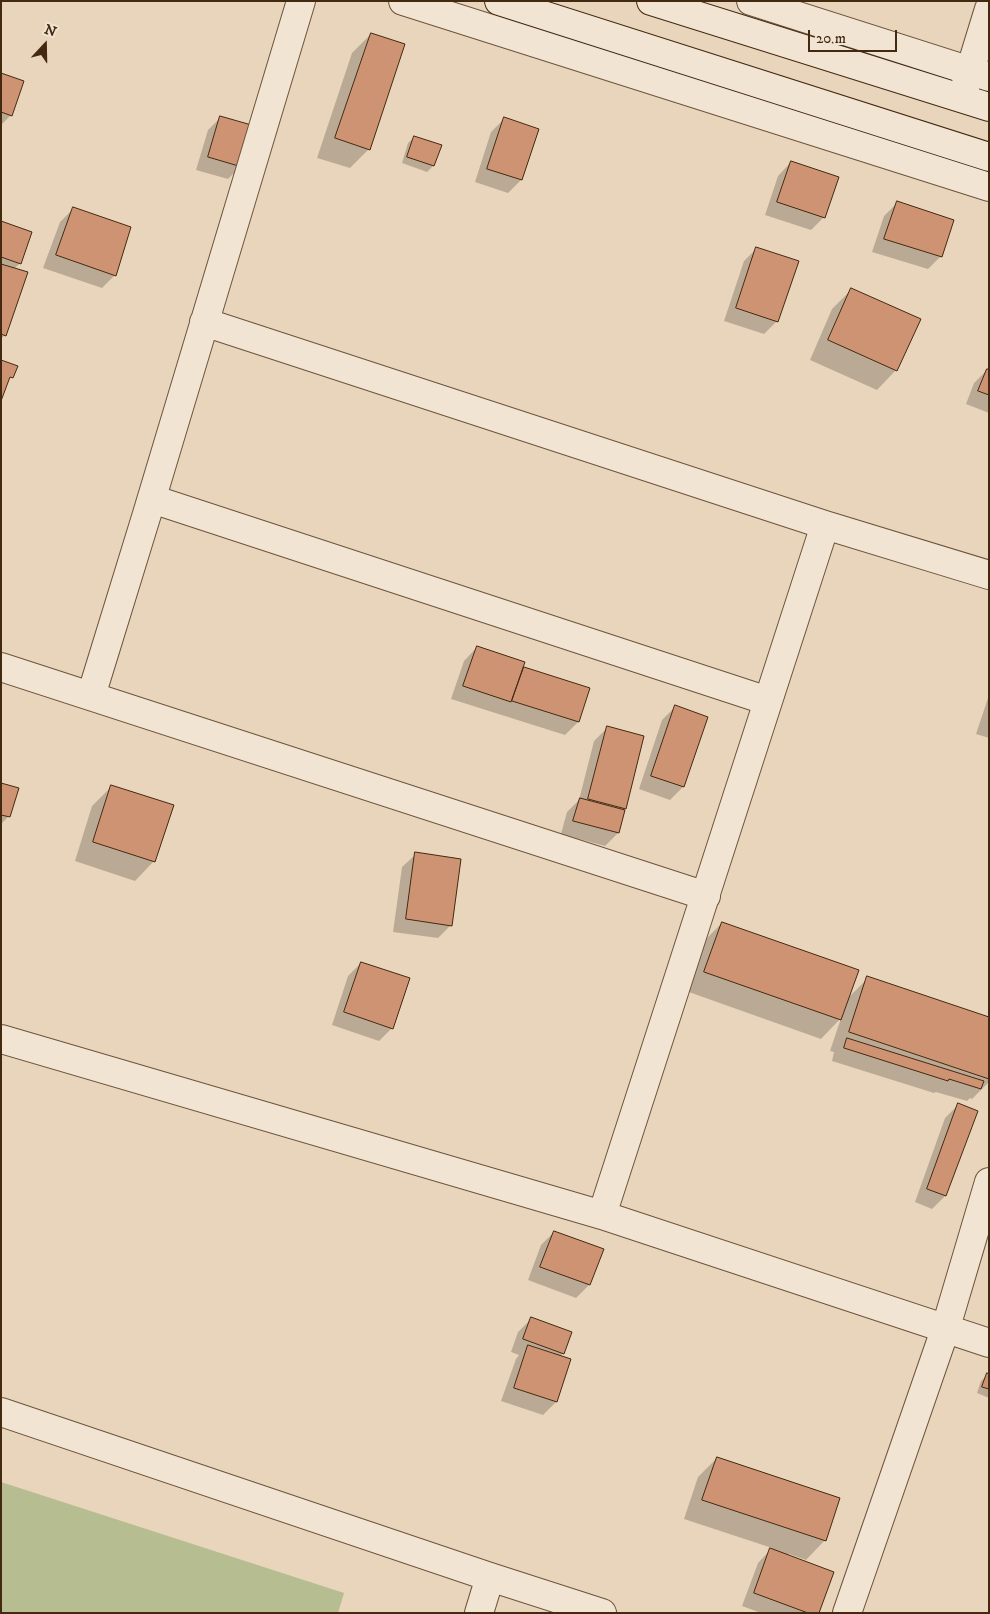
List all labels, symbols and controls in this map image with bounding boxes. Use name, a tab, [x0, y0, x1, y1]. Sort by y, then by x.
north arrow	[20, 20, 70, 70]
scale bar	[810, 20, 899, 52]
text: N	[42, 21, 59, 41]
text: 20 m	[816, 29, 846, 48]

